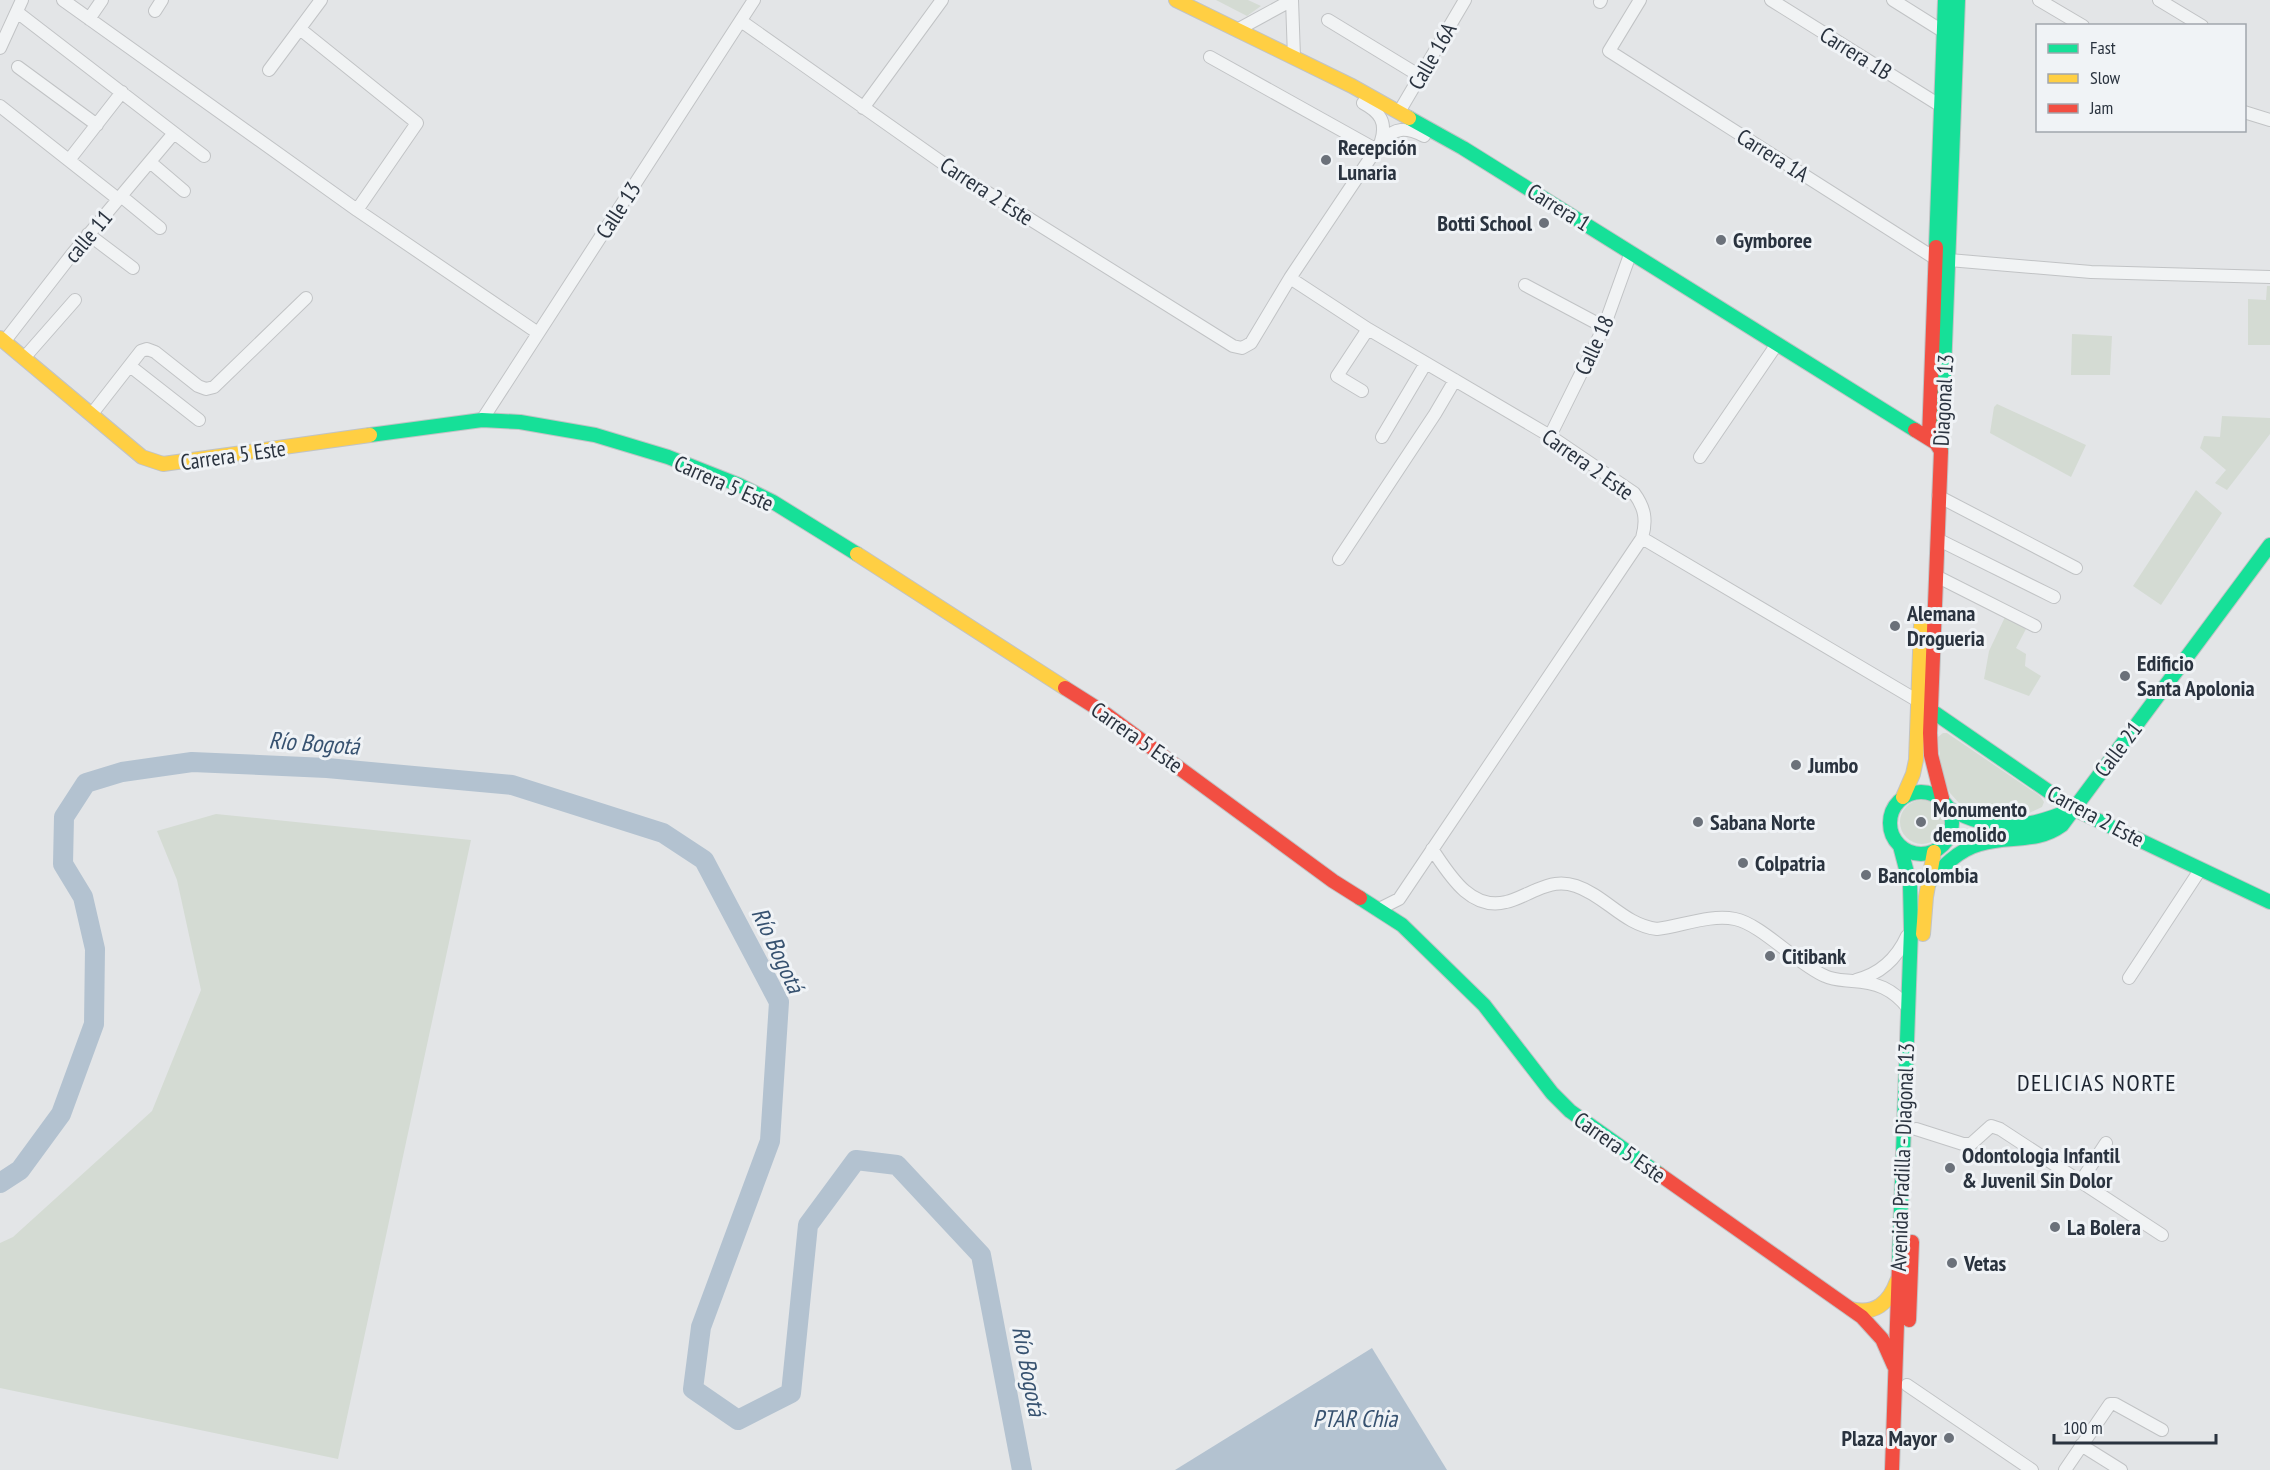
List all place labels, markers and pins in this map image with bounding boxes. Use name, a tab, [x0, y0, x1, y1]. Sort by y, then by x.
place label: Recepción Lunaria	[1338, 133, 1417, 186]
marker: Recepción Lunaria	[1319, 153, 1333, 167]
place label: Botti School	[1437, 209, 1533, 237]
marker: Botti School	[1537, 216, 1551, 230]
place label: Gymboree	[1733, 226, 1812, 254]
marker: Gymboree	[1714, 233, 1728, 247]
place label: Alemana Drogueria	[1906, 599, 1984, 652]
marker: Alemana Drogueria	[1888, 619, 1902, 633]
place label: Edificio Santa Apolonia	[2137, 649, 2255, 702]
marker: Edificio Santa Apolonia	[2118, 669, 2132, 683]
place label: Jumbo	[1807, 751, 1859, 779]
marker: Jumbo	[1789, 758, 1803, 772]
place label: Monumento demolido	[1933, 795, 2027, 848]
place label: Sabana Norte	[1710, 808, 1816, 836]
marker: Sabana Norte	[1691, 815, 1705, 829]
marker: Monumento demolido	[1914, 815, 1928, 829]
place label: Colpatria	[1755, 849, 1825, 877]
marker: Colpatria	[1736, 856, 1750, 870]
place label: Bancolombia	[1878, 861, 1978, 889]
marker: Bancolombia	[1859, 868, 1873, 882]
place label: Citibank	[1782, 942, 1847, 970]
marker: Citibank	[1763, 949, 1777, 963]
place label: Odontologia Infantil & Juvenil Sin Dolor	[1962, 1141, 2121, 1194]
marker: Odontologia Infantil & Juvenil Sin Dolor	[1943, 1161, 1957, 1175]
place label: La Bolera	[2067, 1213, 2141, 1241]
marker: La Bolera	[2048, 1220, 2062, 1234]
place label: Vetas	[1963, 1249, 2007, 1277]
marker: Vetas	[1945, 1256, 1959, 1270]
place label: Plaza Mayor	[1841, 1424, 1938, 1452]
marker: Plaza Mayor	[1942, 1431, 1956, 1445]

